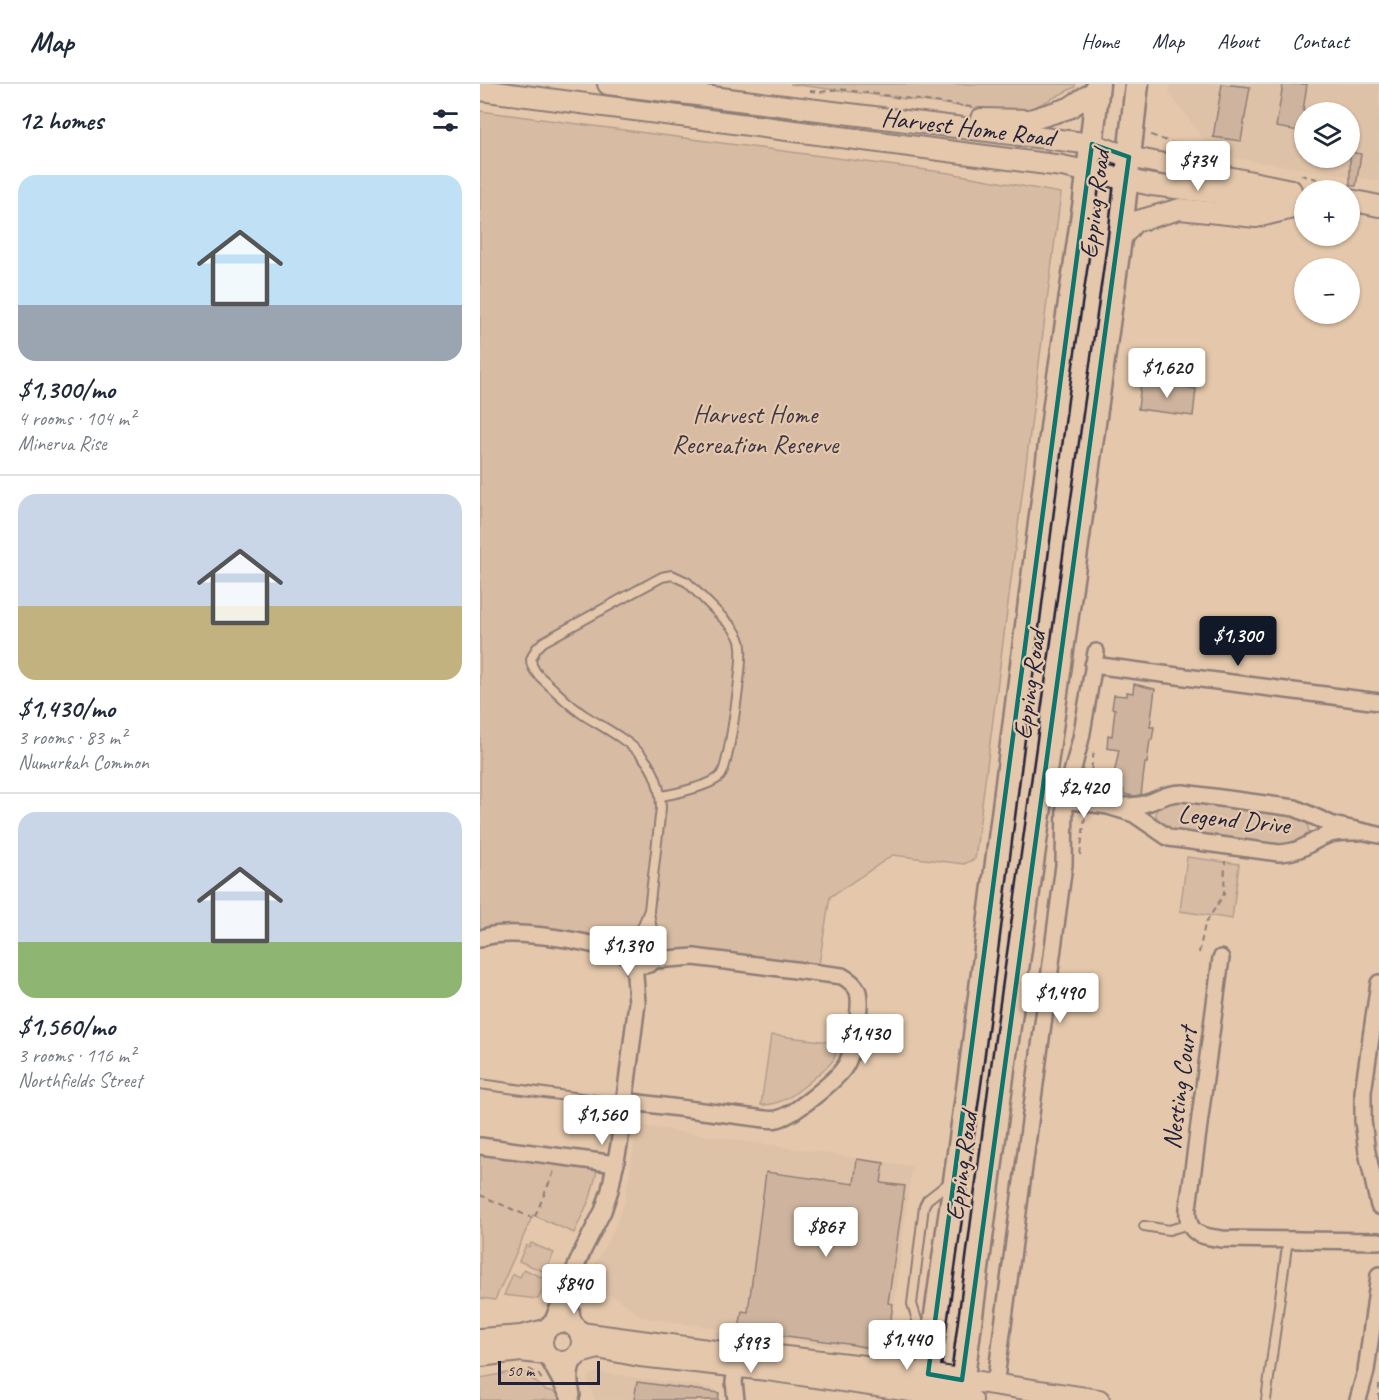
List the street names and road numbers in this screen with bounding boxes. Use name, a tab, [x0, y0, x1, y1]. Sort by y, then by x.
street label: Harvest Home Road	[880, 101, 1060, 155]
street label: Epping Road	[1071, 144, 1118, 260]
street label: Epping Road	[1006, 625, 1054, 741]
street label: Legend Drive	[1177, 797, 1294, 842]
street label: Nesting Court	[1155, 1022, 1205, 1151]
street label: Epping Road	[938, 1106, 986, 1222]

